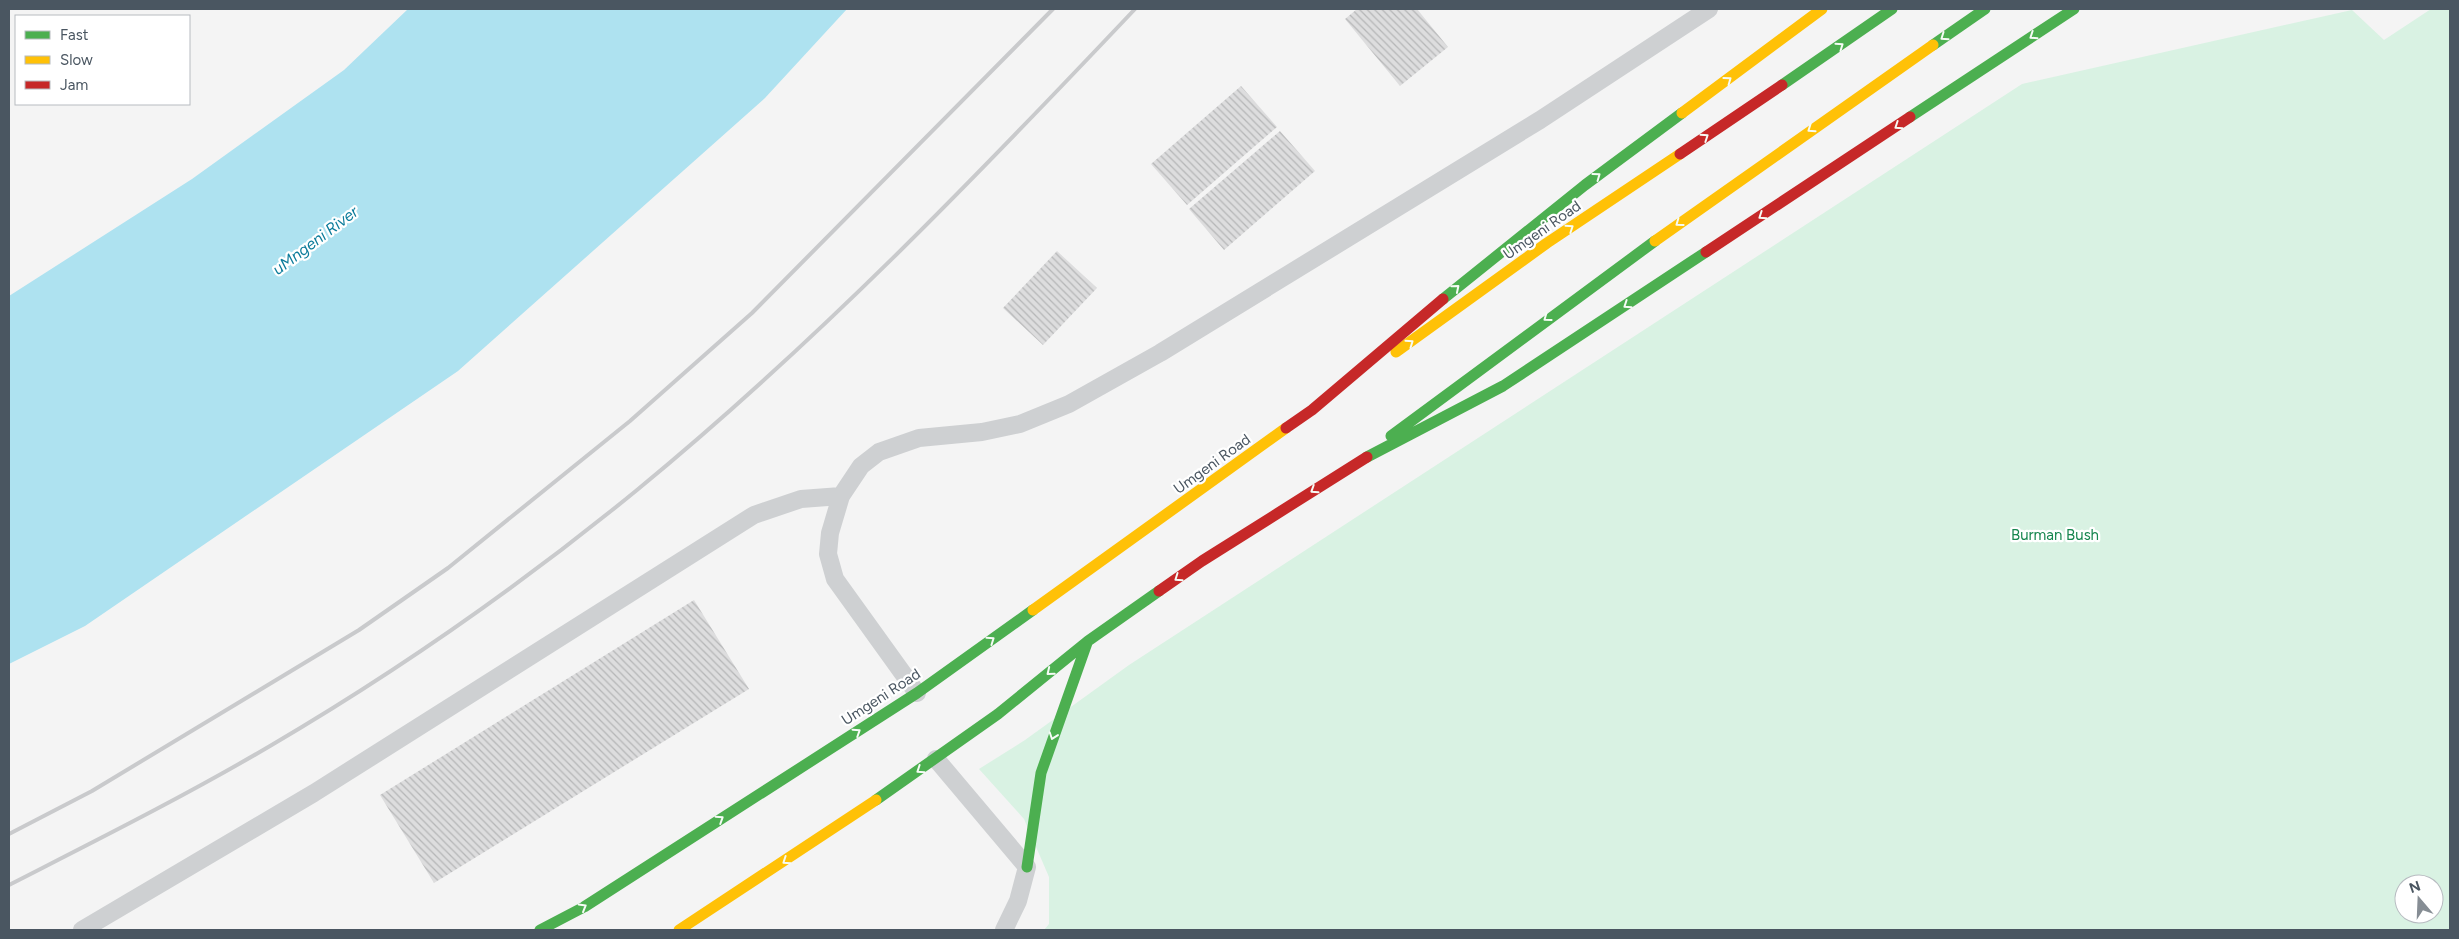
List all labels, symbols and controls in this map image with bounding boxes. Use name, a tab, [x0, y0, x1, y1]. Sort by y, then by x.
legend	[15, 15, 190, 105]
text: Fast	[60, 26, 89, 44]
one-way arrow	[2030, 30, 2039, 39]
one-way arrow	[1941, 31, 1950, 40]
one-way arrow	[1834, 43, 1844, 52]
text: Slow	[60, 51, 93, 69]
text: Jam	[60, 76, 88, 94]
one-way arrow	[1722, 78, 1731, 86]
one-way arrow	[1894, 120, 1904, 129]
one-way arrow	[1807, 123, 1817, 132]
one-way arrow	[1699, 134, 1709, 143]
one-way arrow	[1591, 173, 1601, 182]
street label: Umgeni Road	[1500, 197, 1584, 263]
water label: uMngeni River	[269, 202, 362, 279]
one-way arrow	[1759, 209, 1768, 219]
one-way arrow	[1675, 217, 1684, 226]
one-way arrow	[1565, 225, 1574, 234]
one-way arrow	[1450, 285, 1459, 294]
one-way arrow	[1623, 299, 1632, 309]
one-way arrow	[1543, 312, 1552, 321]
one-way arrow	[1404, 340, 1414, 349]
street label: Umgeni Road	[1170, 430, 1254, 498]
one-way arrow	[1310, 483, 1319, 493]
park label: Burman Bush	[2011, 526, 2099, 544]
one-way arrow	[1174, 572, 1184, 581]
one-way arrow	[985, 637, 995, 646]
street label: Umgeni Road	[838, 665, 924, 729]
one-way arrow	[1047, 666, 1056, 674]
one-way arrow	[851, 728, 860, 738]
one-way arrow	[1049, 732, 1059, 740]
one-way arrow	[916, 763, 925, 773]
one-way arrow	[715, 816, 724, 826]
one-way arrow	[782, 855, 791, 864]
north arrow	[2394, 874, 2444, 924]
text: N	[2407, 877, 2423, 897]
one-way arrow	[578, 903, 587, 913]

